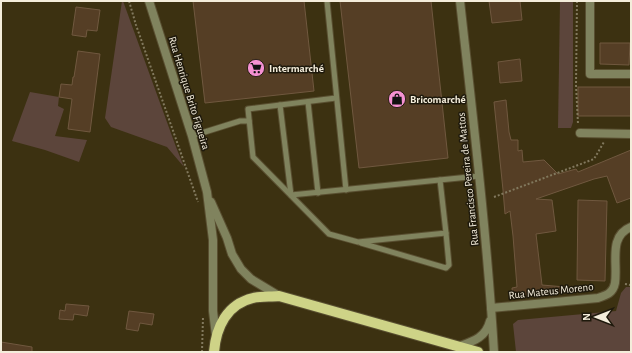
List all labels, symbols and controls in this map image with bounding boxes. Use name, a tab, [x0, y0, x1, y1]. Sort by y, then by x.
street label: Rua Henrique Brito Figueira	[167, 35, 211, 151]
supermarket icon: Intermarché	[246, 58, 266, 78]
place label: Intermarché	[269, 63, 324, 74]
shop icon: Bricomarché	[387, 89, 407, 109]
place label: Bricomarché	[410, 94, 466, 105]
street label: Rua Francisco Pereira de Mattos	[456, 112, 480, 246]
street label: Rua Mateus Moreno	[508, 281, 594, 301]
north arrow	[576, 297, 616, 337]
text: N	[581, 313, 592, 321]

